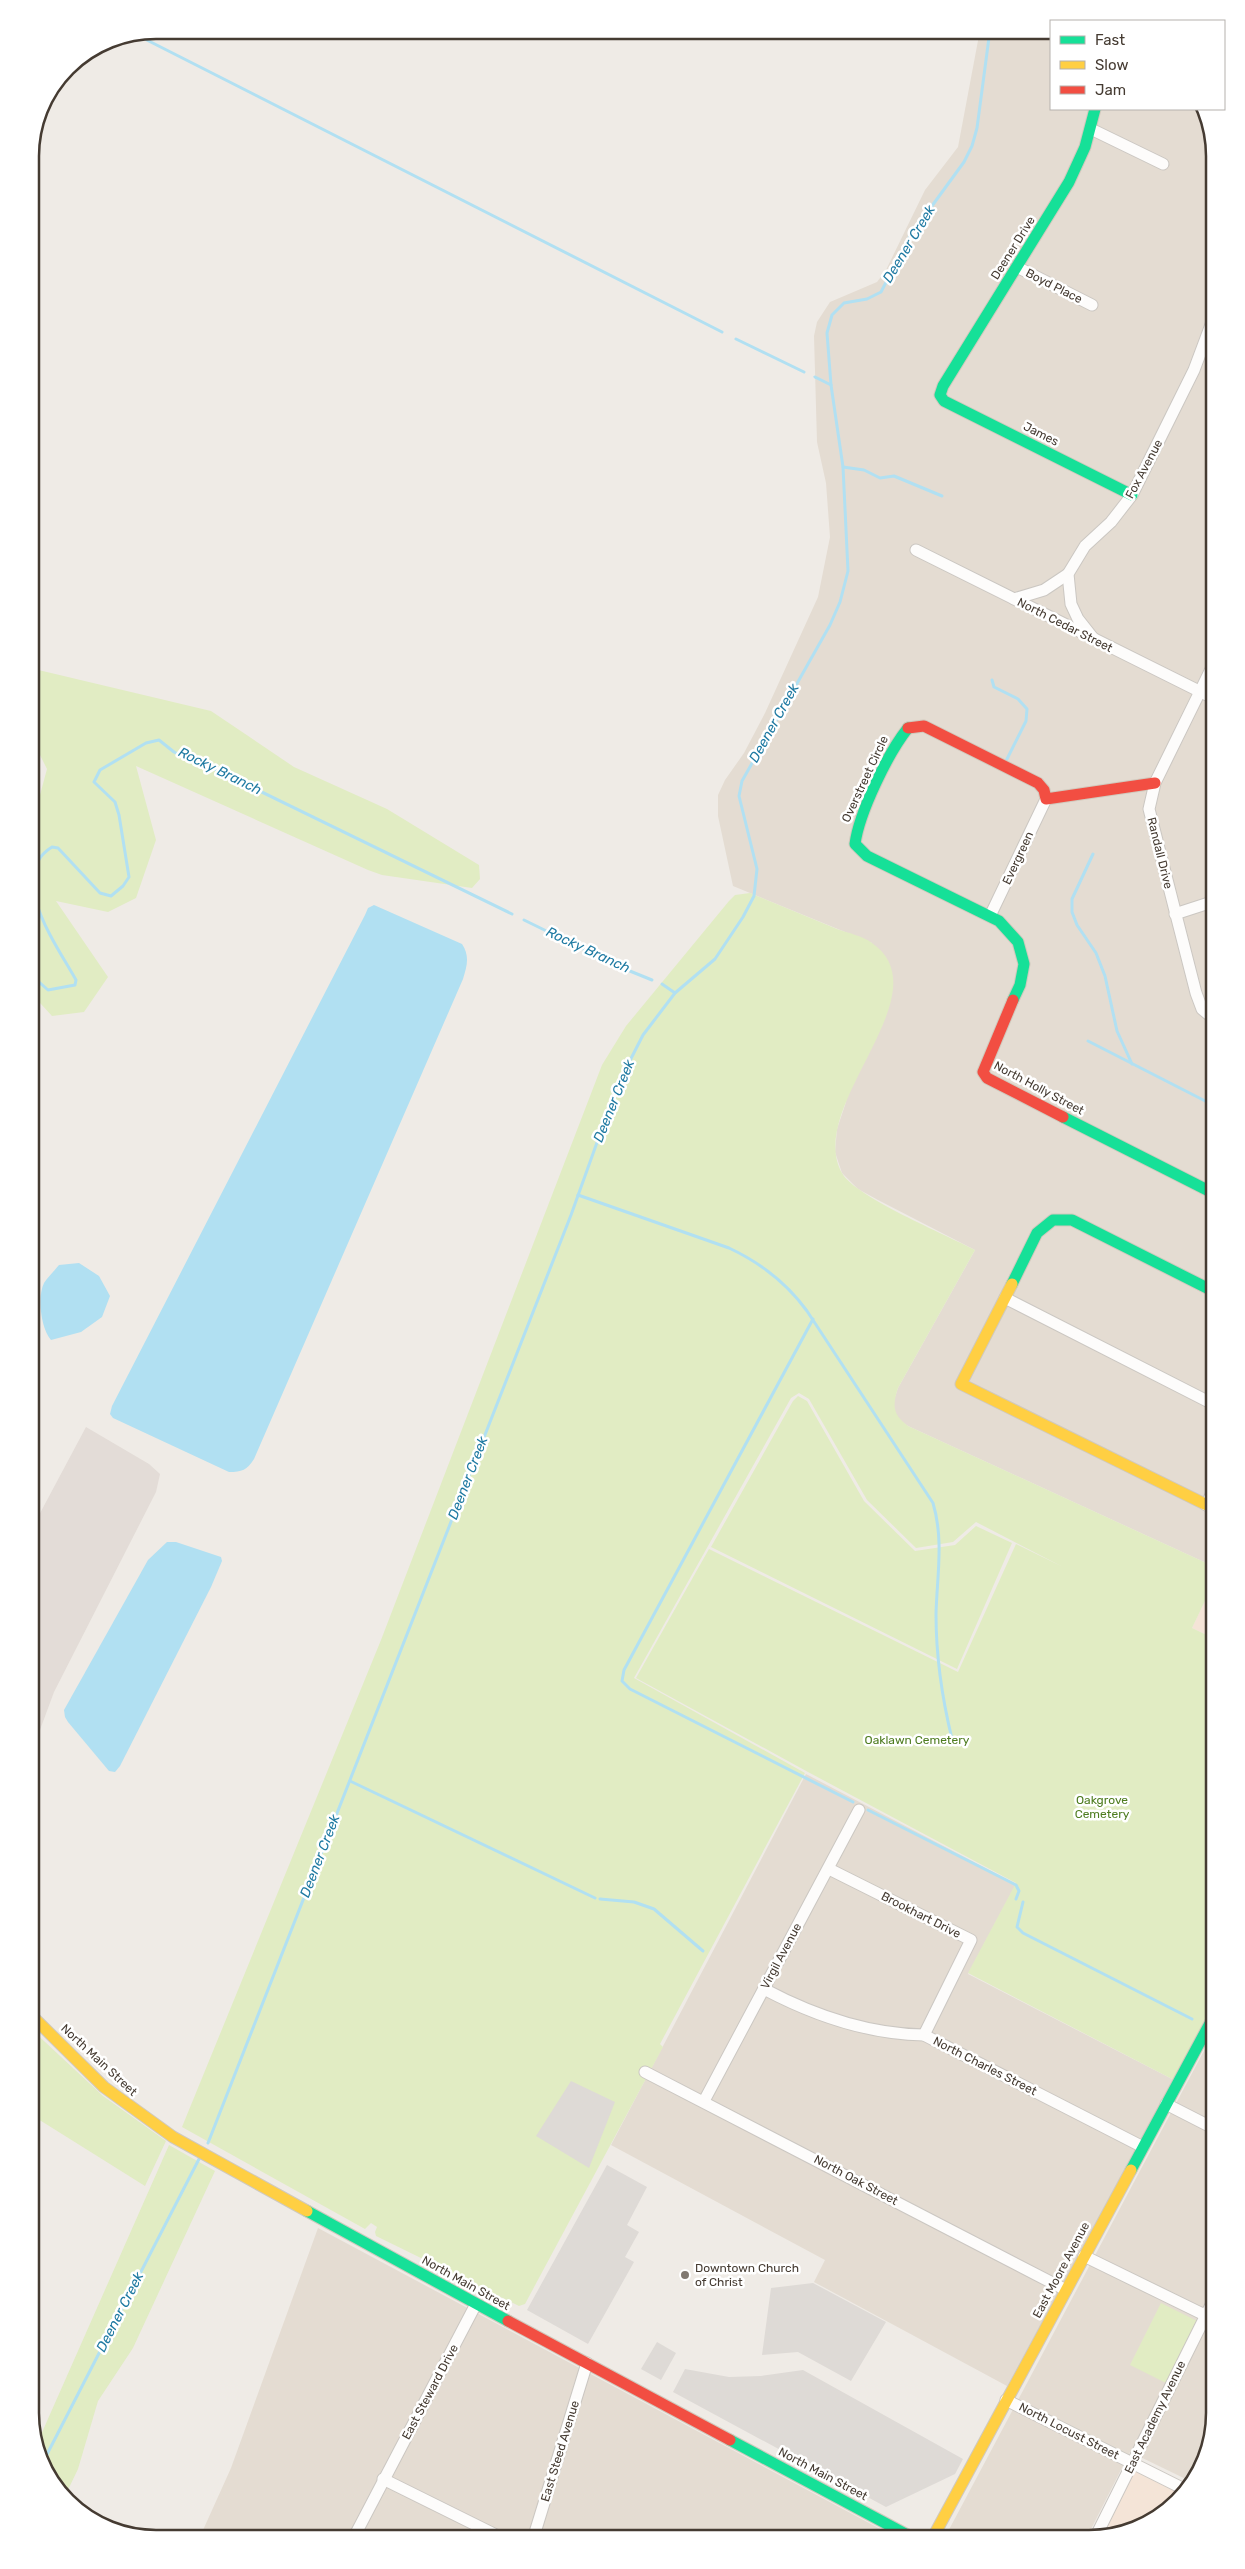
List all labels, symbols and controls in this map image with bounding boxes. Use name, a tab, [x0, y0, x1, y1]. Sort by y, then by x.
legend	[1050, 20, 1225, 110]
text: Fast	[1095, 31, 1125, 49]
text: Slow	[1095, 56, 1128, 74]
text: Jam	[1095, 81, 1126, 99]
water label: Deener Creek	[879, 201, 939, 286]
street label: Deener Drive	[988, 214, 1038, 282]
street label: Boyd Place	[1023, 266, 1085, 306]
street label: James	[1021, 419, 1061, 449]
street label: Fox Avenue	[1123, 437, 1166, 501]
street label: North Cedar Street	[1015, 595, 1115, 655]
water label: Deener Creek	[745, 680, 803, 765]
street label: Overstreet Circle	[839, 733, 891, 824]
water label: Rocky Branch	[176, 743, 264, 799]
street label: Randall Drive	[1144, 816, 1176, 890]
street label: Evergreen	[1000, 829, 1036, 887]
water label: Rocky Branch	[543, 923, 633, 977]
water label: Deener Creek	[590, 1057, 639, 1145]
street label: North Holly Street	[992, 1058, 1087, 1118]
water label: Deener Creek	[444, 1433, 492, 1522]
park label: Oaklawn Cemetery	[865, 1733, 970, 1747]
park label: Oakgrove Cemetery	[1075, 1793, 1130, 1821]
water label: Deener Creek	[296, 1811, 344, 1900]
street label: Brookhart Drive	[879, 1889, 963, 1941]
street label: Virgil Avenue	[758, 1920, 804, 1991]
street label: North Main Street	[58, 2021, 140, 2099]
street label: North Charles Street	[931, 2034, 1040, 2098]
street label: North Oak Street	[812, 2152, 901, 2208]
street label: East Moore Avenue	[1030, 2219, 1092, 2320]
street label: North Main Street	[419, 2253, 513, 2313]
place label: Downtown Church of Christ	[695, 2261, 799, 2289]
water label: Deener Creek	[93, 2268, 148, 2355]
marker: Downtown Church of Christ	[679, 2269, 691, 2281]
street label: East Steward Drive	[399, 2342, 461, 2442]
street label: East Academy Avenue	[1122, 2358, 1189, 2476]
street label: East Steed Avenue	[538, 2398, 582, 2503]
street label: North Locust Street	[1017, 2400, 1122, 2462]
street label: North Main Street	[776, 2445, 870, 2503]

